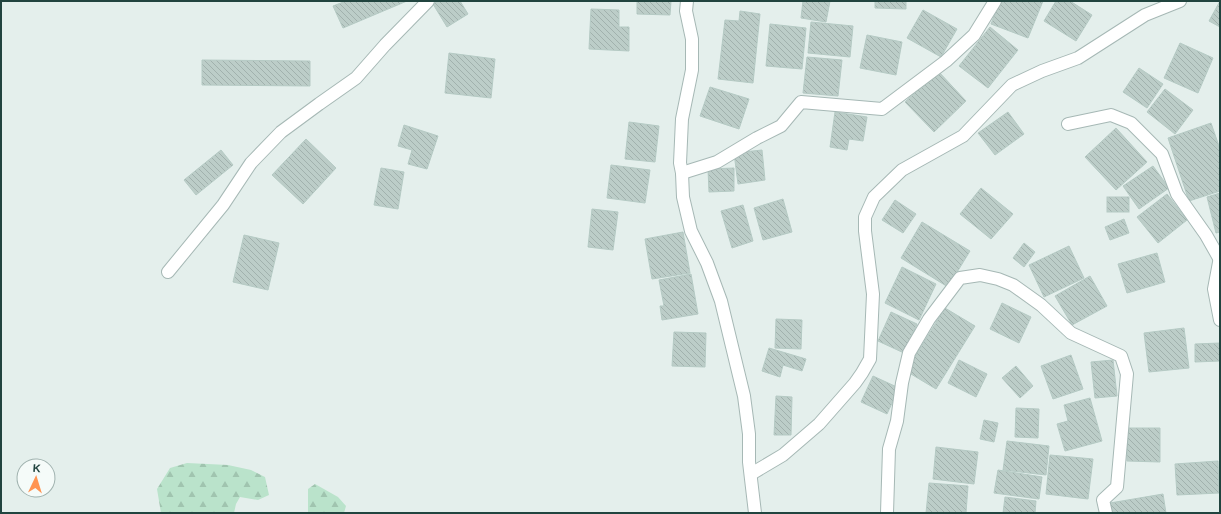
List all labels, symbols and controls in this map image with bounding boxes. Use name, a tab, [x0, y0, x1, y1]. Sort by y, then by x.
north arrow	[16, 458, 56, 498]
text: K	[32, 462, 41, 474]

